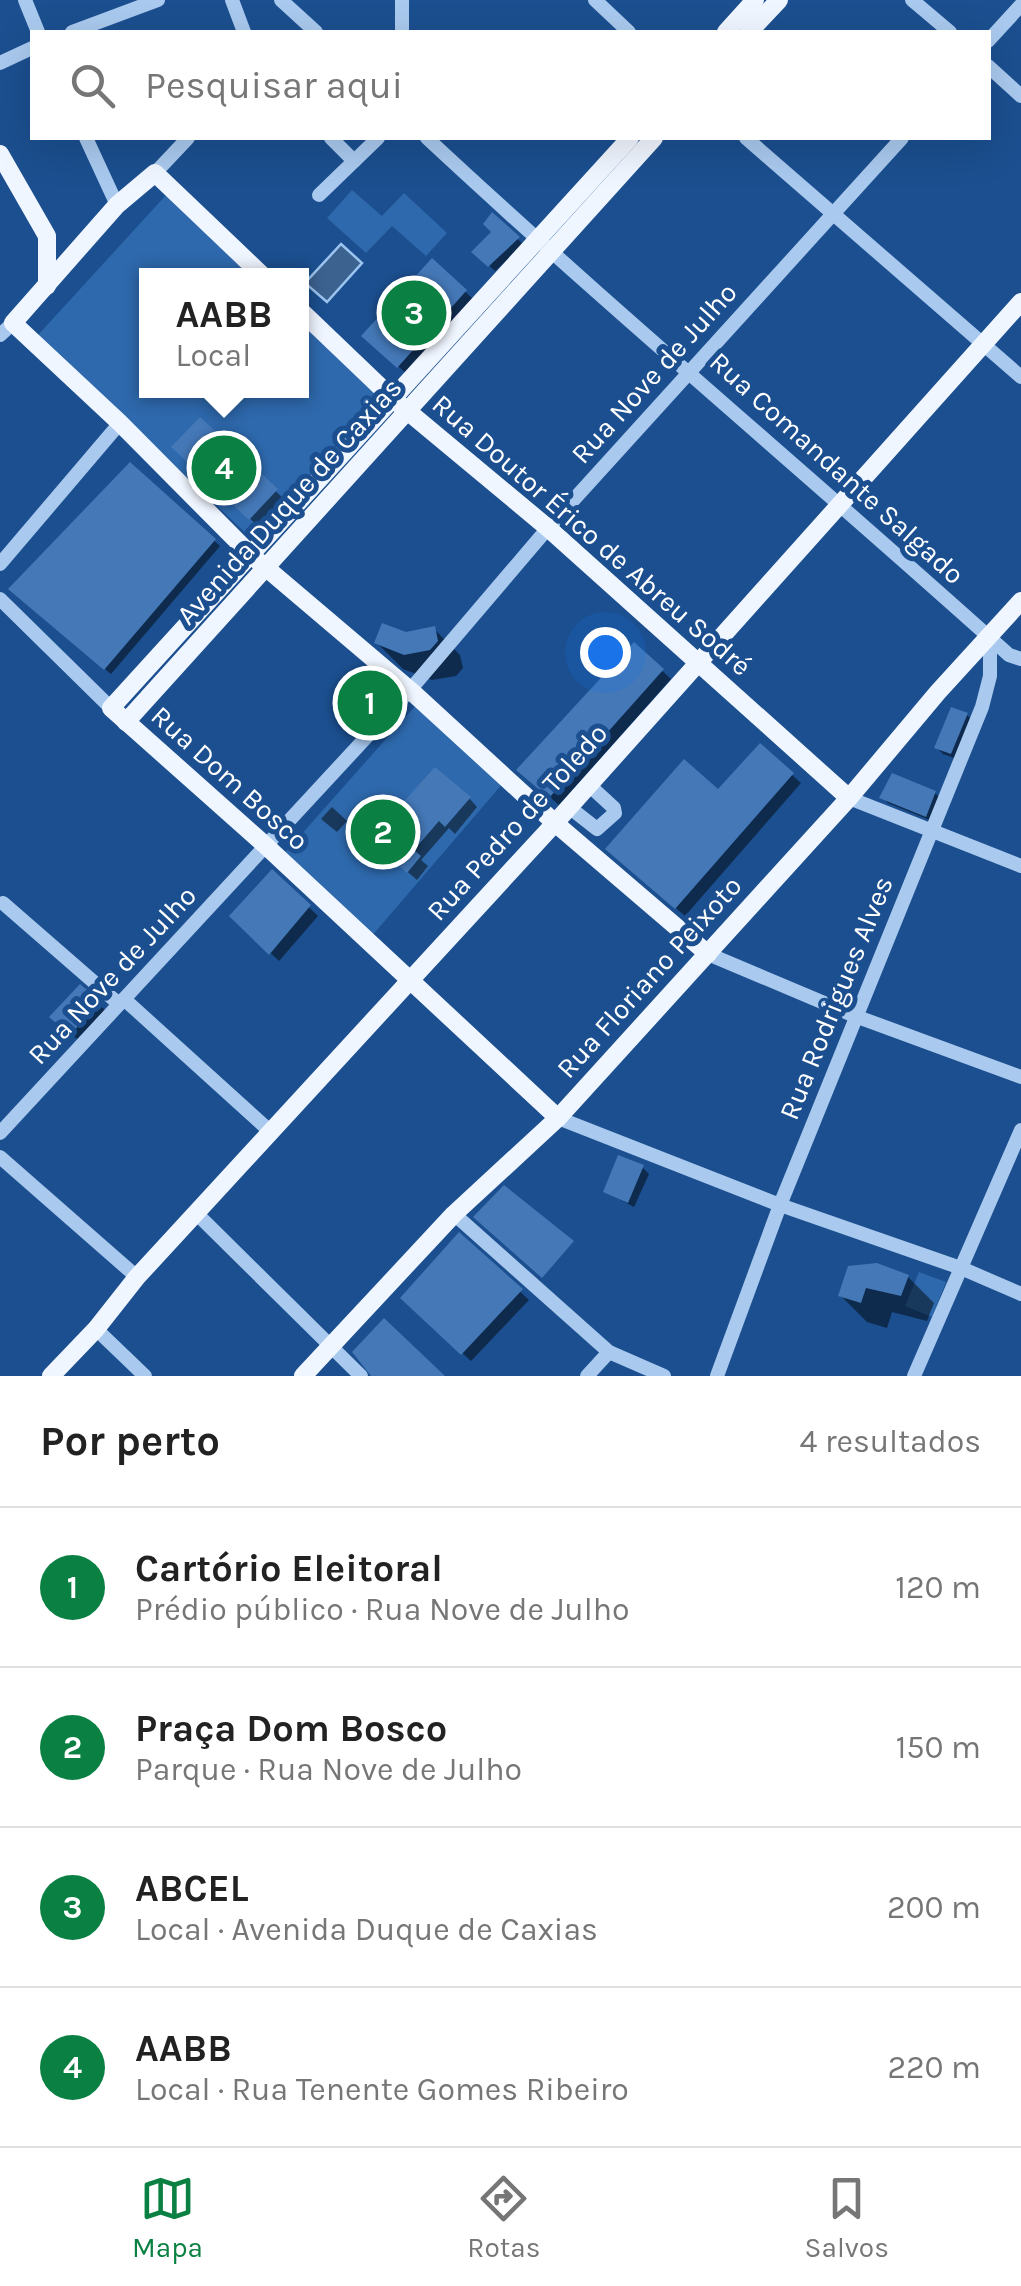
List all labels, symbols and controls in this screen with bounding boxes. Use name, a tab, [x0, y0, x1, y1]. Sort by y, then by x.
search box	[30, 30, 991, 140]
icon: search	[65, 58, 120, 113]
text: Pesquisar aqui	[145, 63, 403, 108]
popup	[139, 268, 309, 398]
pin: 3	[382, 276, 446, 350]
street label: Rua Nove de Julho	[564, 276, 744, 470]
text: AABB	[176, 292, 272, 337]
text: Local	[176, 337, 251, 374]
street label: Rua Comandante Salgado	[703, 345, 971, 591]
street label: Avenida Duque de Caxias	[169, 371, 409, 631]
street label: Rua Doutor Érico de Abreu Sodré	[426, 387, 759, 683]
pin: 4	[192, 430, 256, 506]
your location	[580, 627, 631, 678]
pin: 1	[338, 666, 402, 740]
street label: Rua Dom Bosco	[145, 699, 315, 857]
street label: Rua Pedro de Toledo	[420, 717, 614, 927]
pin: 2	[350, 794, 416, 870]
street label: Rua Floriano Peixoto	[550, 869, 748, 1085]
street label: Rua Rodrigues Alves	[772, 872, 900, 1124]
street label: Rua Nove de Julho	[21, 879, 203, 1071]
text: Por perto	[40, 1416, 220, 1466]
text: 4 resultados	[799, 1423, 981, 1460]
text: Cartório Eleitoral	[135, 1546, 443, 1591]
text: 1	[67, 1569, 78, 1606]
text: 120 m	[895, 1569, 981, 1606]
text: Prédio público · Rua Nove de Julho	[135, 1591, 629, 1628]
text: Praça Dom Bosco	[135, 1706, 447, 1751]
text: 2	[63, 1729, 82, 1766]
text: 150 m	[896, 1729, 981, 1766]
text: Parque · Rua Nove de Julho	[135, 1751, 522, 1788]
text: ABCEL	[135, 1866, 249, 1911]
text: 3	[63, 1889, 82, 1926]
text: 200 m	[887, 1889, 981, 1926]
text: Local · Avenida Duque de Caxias	[135, 1911, 598, 1948]
text: AABB	[135, 2026, 232, 2071]
text: 4	[63, 2049, 82, 2086]
text: 220 m	[887, 2049, 981, 2086]
text: Local · Rua Tenente Gomes Ribeiro	[135, 2071, 629, 2108]
tab: Mapa	[132, 2171, 203, 2264]
tab: Rotas	[467, 2171, 540, 2264]
tab: Salvos	[805, 2171, 889, 2264]

